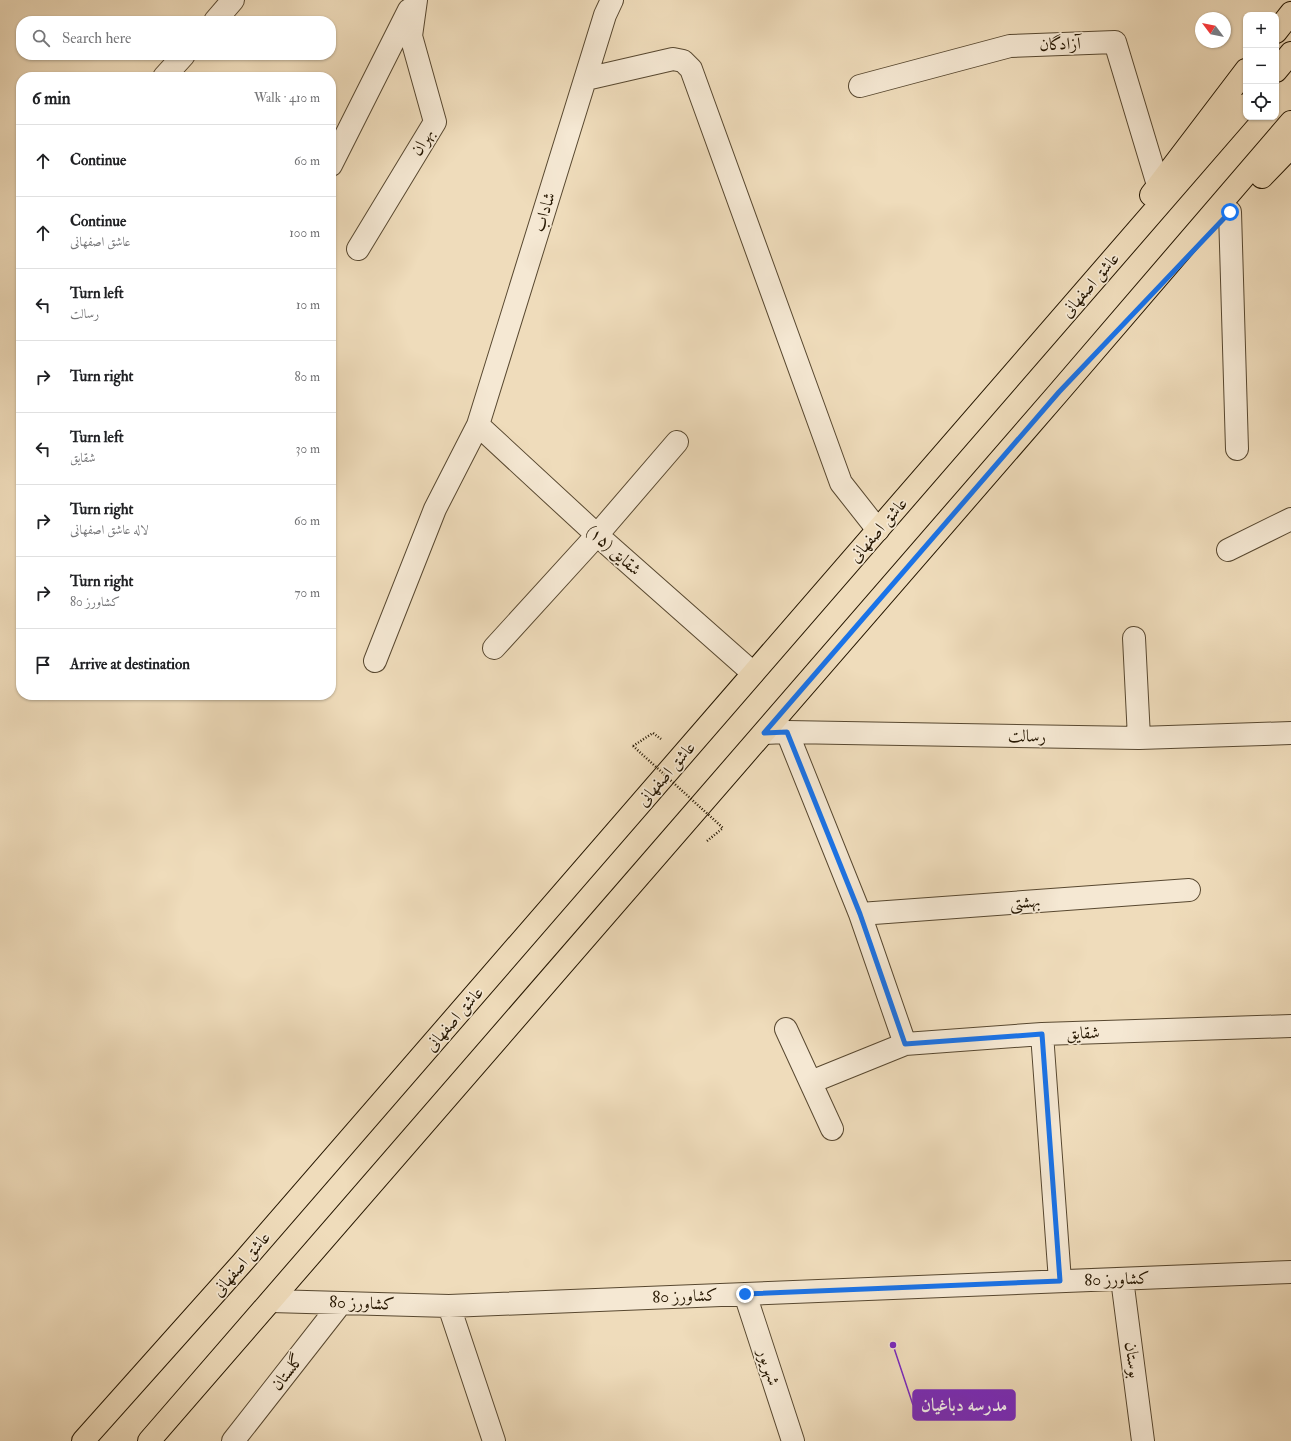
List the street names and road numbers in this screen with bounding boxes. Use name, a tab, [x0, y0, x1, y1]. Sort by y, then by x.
street label: آزادگان	[1039, 33, 1083, 55]
street label: بهران	[406, 124, 438, 160]
street label: شاداب	[528, 189, 560, 235]
street label: عاشق اصفهانی	[1056, 248, 1124, 322]
street label: عاشق اصفهانی	[844, 493, 912, 567]
street label: شقایق (۱۵)	[582, 520, 646, 580]
street label: رسالت	[1008, 725, 1046, 747]
street label: عاشق اصفهانی	[632, 737, 700, 811]
street label: بهشتی	[1009, 890, 1041, 915]
street label: عاشق اصفهانی	[420, 982, 488, 1056]
street label: شقایق	[1066, 1022, 1100, 1044]
street label: عاشق اصفهانی	[207, 1227, 275, 1301]
street label: کشاورز 80	[1084, 1267, 1150, 1291]
street label: کشاورز 80	[652, 1284, 718, 1308]
street label: کشاورز 80	[329, 1291, 395, 1315]
street label: بوستان	[1120, 1341, 1146, 1379]
street label: شهریور	[753, 1344, 785, 1388]
street label: گلستان	[266, 1350, 308, 1394]

